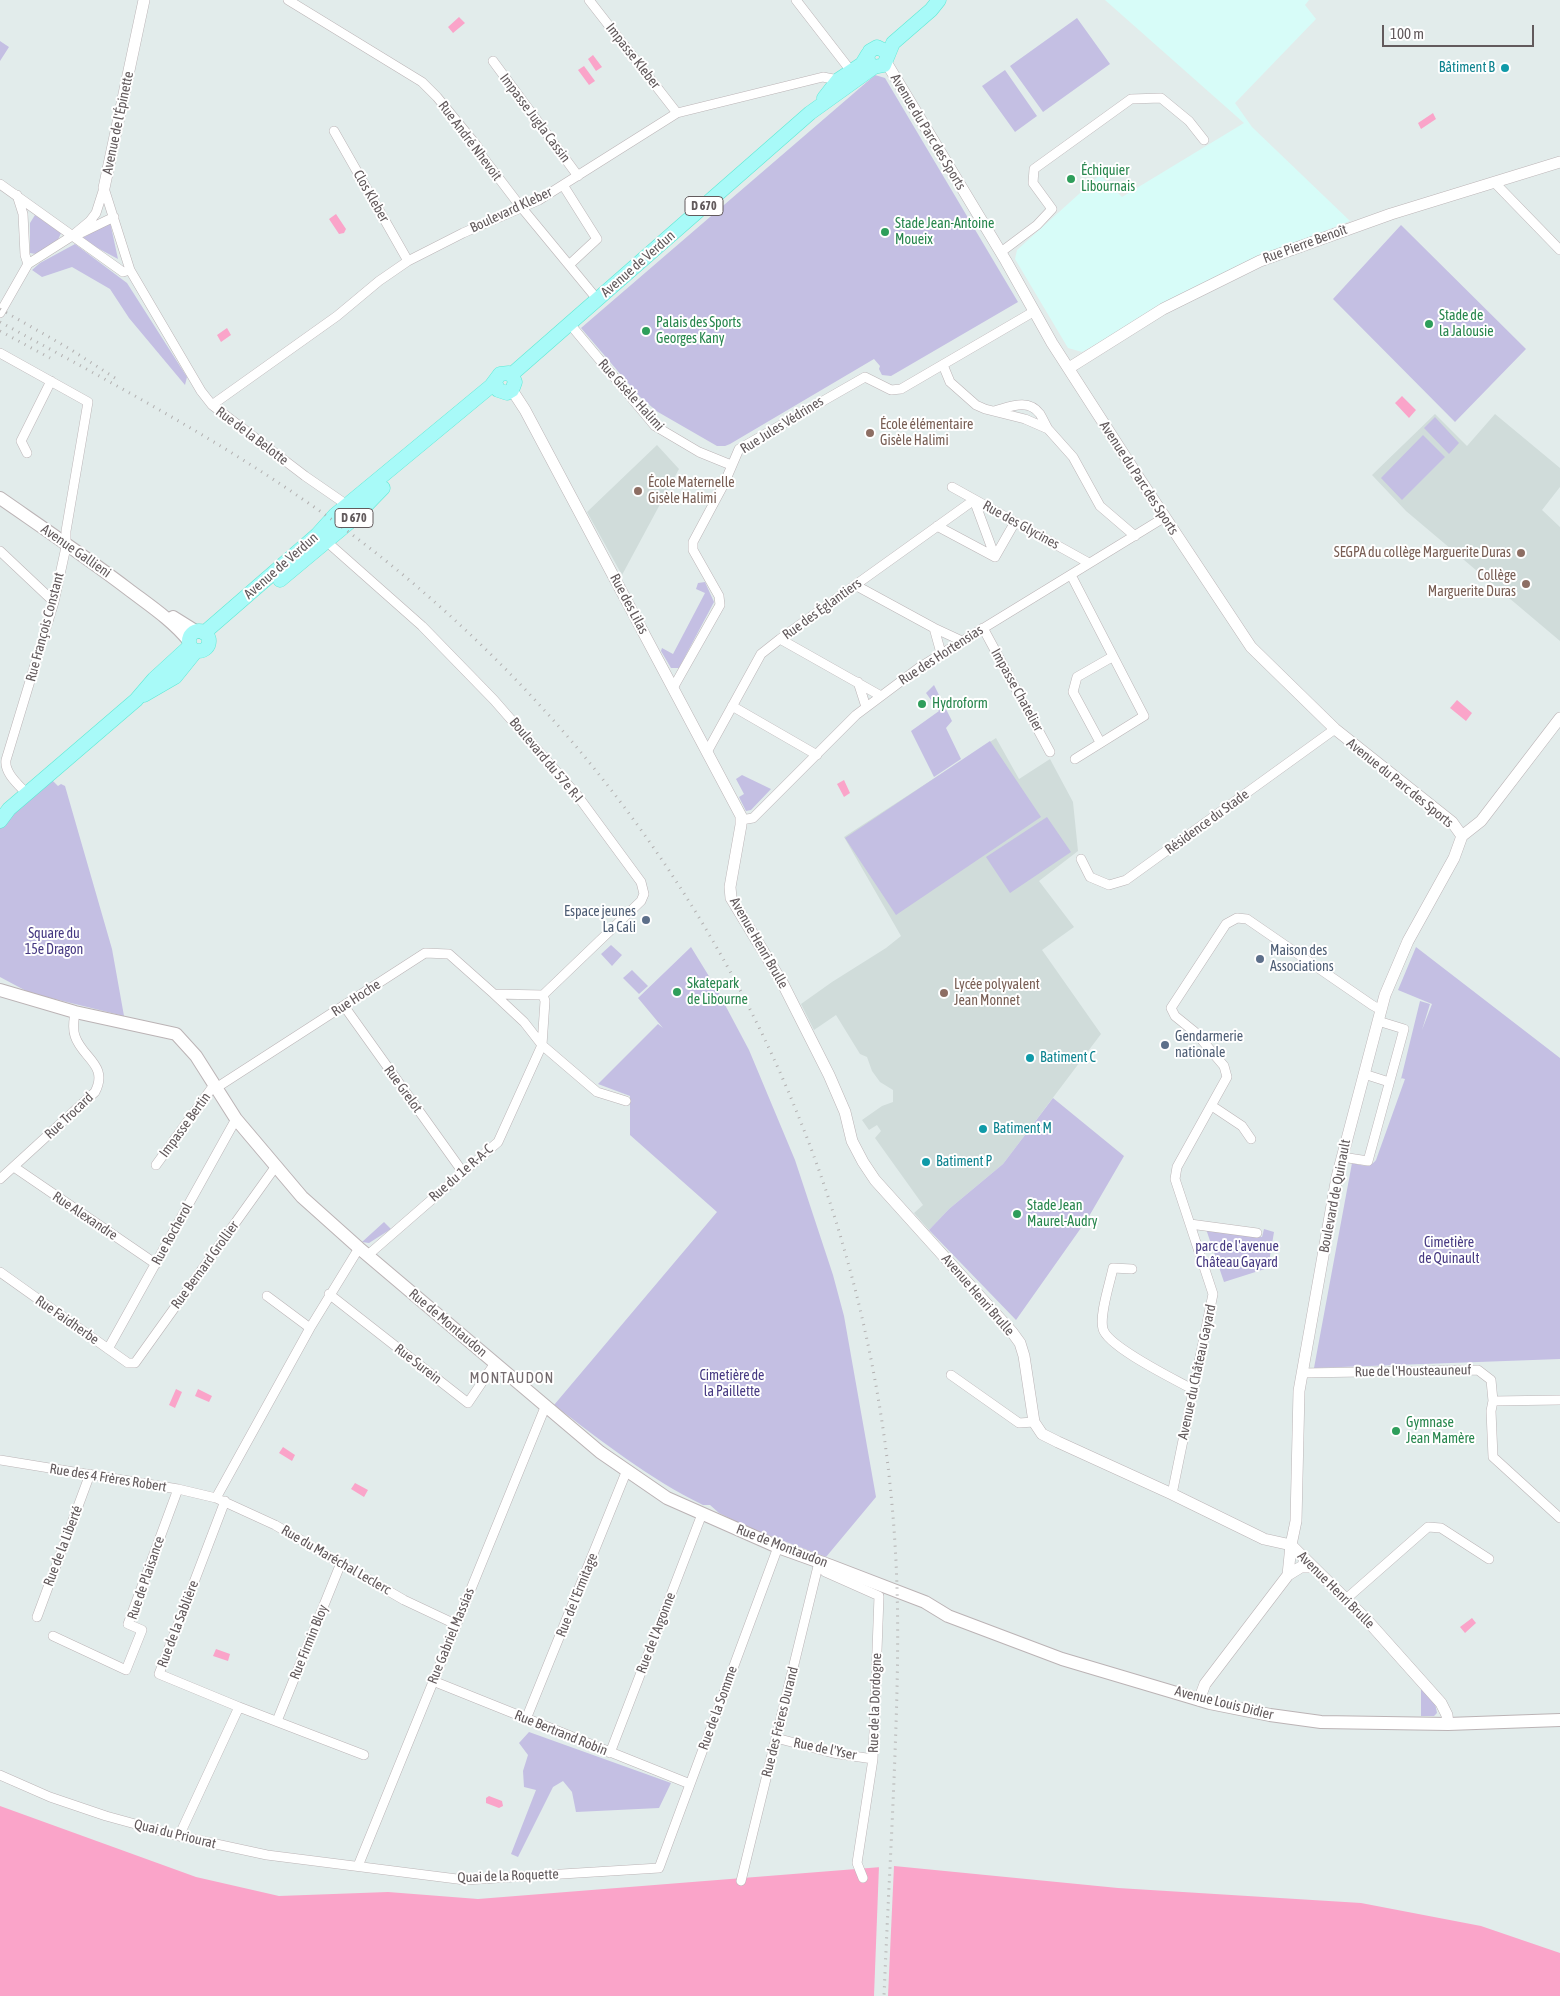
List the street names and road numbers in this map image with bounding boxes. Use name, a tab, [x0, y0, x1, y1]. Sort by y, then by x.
street label: Impasse Kleber	[602, 20, 664, 92]
street label: Avenue de l'Épinette	[99, 70, 137, 176]
street label: Impasse Jugla Cassin	[496, 70, 574, 166]
street label: Avenue du Parc des Sports	[887, 71, 969, 193]
street label: Rue André Nhevoit	[435, 98, 505, 184]
street label: Clos Kleber	[349, 167, 393, 225]
street label: Boulevard Kleber	[467, 184, 555, 236]
road number: D 670	[685, 197, 723, 216]
street label: Rue Pierre Benoît	[1261, 221, 1349, 267]
street label: Avenue de Verdun	[598, 227, 678, 301]
street label: Rue Gisèle Halimi	[594, 356, 668, 434]
street label: Rue Jules Védrines	[737, 393, 827, 457]
street label: Rue de la Belotte	[212, 403, 292, 469]
street label: Avenue du Parc des Sports	[1096, 418, 1182, 538]
street label: Rue des Glycines	[980, 497, 1062, 553]
road number: D 670	[335, 508, 373, 528]
street label: Avenue Gallieni	[38, 521, 114, 581]
street label: Avenue de Verdun	[241, 529, 321, 603]
street label: Rue François Constant	[22, 571, 68, 683]
street label: Rue des Lilas	[606, 571, 652, 637]
street label: Rue des Églantiers	[779, 575, 865, 643]
street label: Rue des Hortensias	[896, 621, 986, 689]
street label: Impasse Chatelier	[987, 646, 1047, 734]
street label: Boulevard du 57e R-I	[506, 714, 586, 806]
street label: Avenue du Parc des Sports	[1343, 735, 1457, 831]
street label: Résidence du Stade	[1162, 786, 1252, 858]
street label: Avenue Henri Brulle	[726, 894, 792, 992]
street label: Rue Hoche	[328, 976, 384, 1020]
street label: Rue Grelot	[380, 1062, 426, 1116]
street label: Rue Trocard	[41, 1089, 97, 1143]
street label: Impasse Bertin	[156, 1089, 214, 1161]
street label: Boulevard de Quinault	[1316, 1138, 1354, 1254]
street label: Rue du 1e R-A-C	[426, 1141, 496, 1205]
street label: Rue Alexandre	[49, 1188, 121, 1244]
street label: Rue Rocherol	[148, 1200, 196, 1268]
street label: Rue Bernard Grollier	[168, 1218, 242, 1312]
street label: Avenue Henri Brulle	[938, 1251, 1018, 1339]
street label: Rue de Montaudon	[405, 1285, 491, 1361]
street label: Rue Faidherbe	[32, 1292, 102, 1348]
street label: Avenue du Château Gayard	[1174, 1303, 1220, 1441]
street label: Rue Surein	[391, 1340, 445, 1388]
street label: Rue de l'Housteauneuf	[1355, 1362, 1471, 1380]
street label: Rue des 4 Frères Robert	[48, 1460, 168, 1496]
street label: Rue de la Liberté	[40, 1503, 86, 1589]
street label: Rue de Montaudon	[734, 1521, 830, 1571]
street label: Rue du Maréchal Leclerc	[278, 1522, 394, 1598]
street label: Rue de Plaisance	[124, 1534, 168, 1622]
street label: Avenue Henri Brulle	[1294, 1548, 1378, 1632]
street label: Rue de l'Ermitage	[553, 1551, 601, 1639]
street label: Rue de la Sablière	[154, 1578, 202, 1670]
street label: Rue Gabriel Massias	[424, 1585, 478, 1687]
street label: Rue de l'Argonne	[633, 1590, 679, 1676]
street label: Rue Firmin Bloy	[286, 1602, 332, 1682]
street label: Rue de la Dordogne	[865, 1653, 885, 1753]
street label: Rue de la Somme	[695, 1664, 741, 1752]
street label: Rue des Frères Durand	[758, 1665, 802, 1779]
street label: Avenue Louis Didier	[1173, 1683, 1275, 1723]
street label: Rue Bertrand Robin	[512, 1707, 610, 1759]
street label: Rue de l'Yser	[792, 1734, 858, 1764]
street label: Quai du Priourat	[132, 1816, 218, 1852]
street label: Quai de la Roquette	[457, 1866, 559, 1886]

